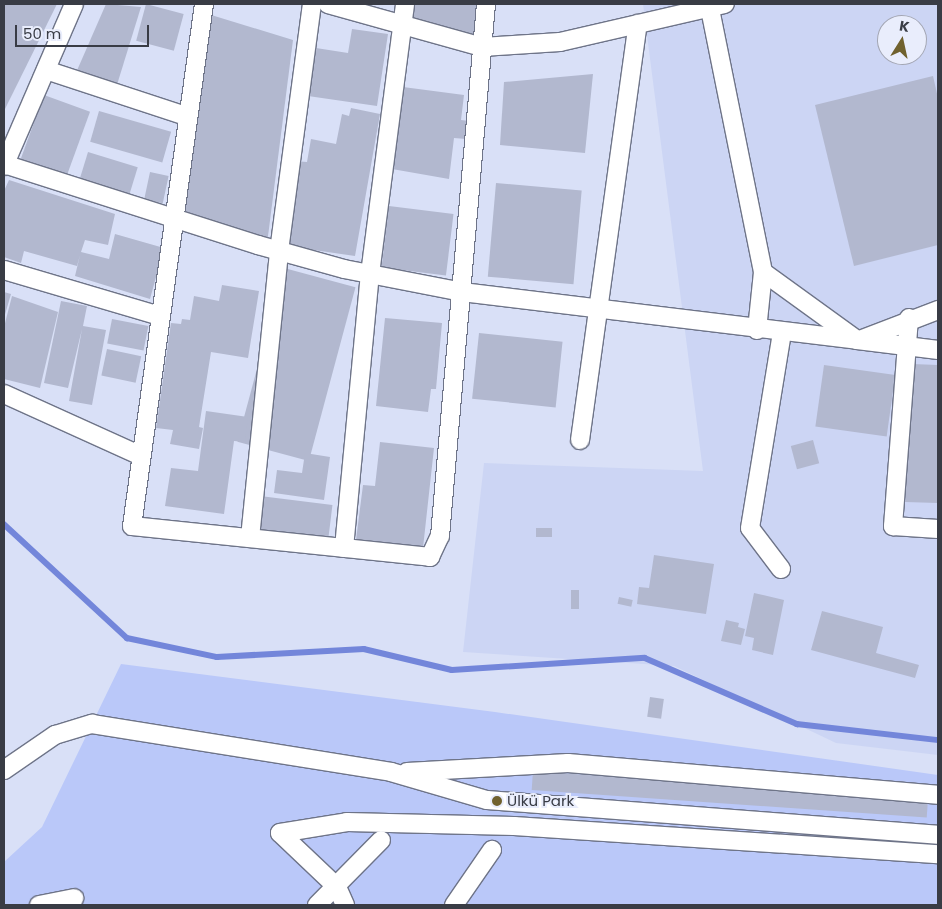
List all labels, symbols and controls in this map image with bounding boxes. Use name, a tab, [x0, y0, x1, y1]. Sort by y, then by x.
scale bar	[18, 15, 151, 47]
north arrow	[877, 15, 927, 65]
text: K	[898, 16, 911, 37]
text: 50 m	[23, 23, 61, 44]
place label: Ülkü Park	[507, 792, 574, 810]
marker: Ülkü Park	[491, 795, 503, 807]

